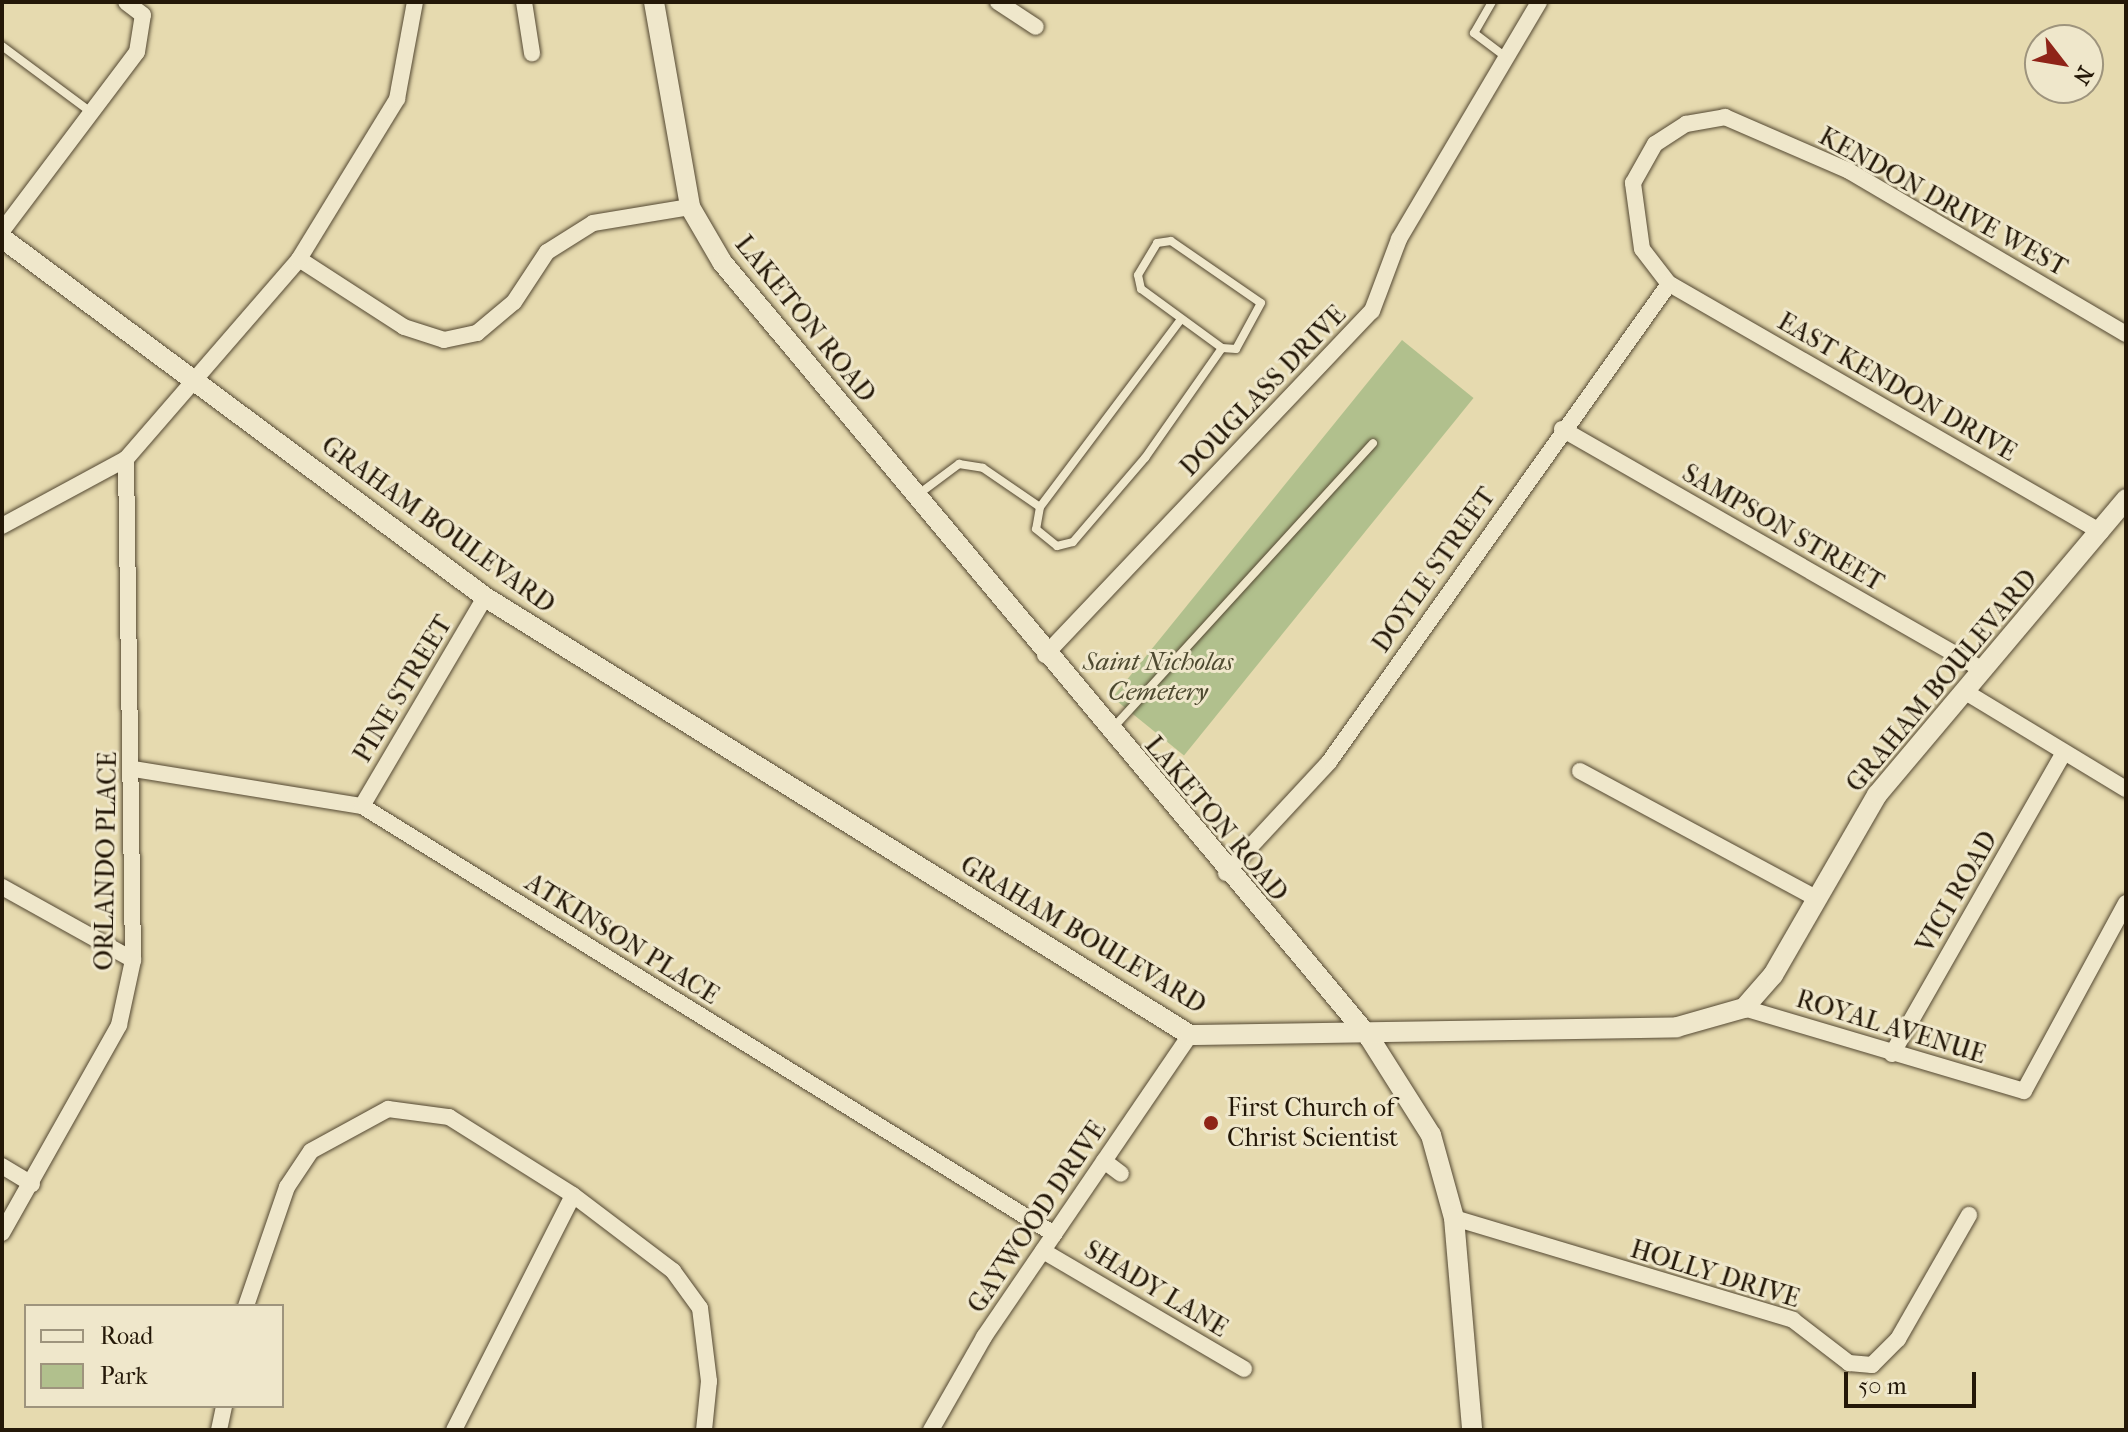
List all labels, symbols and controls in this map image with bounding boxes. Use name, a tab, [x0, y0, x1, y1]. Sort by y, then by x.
north arrow	[2024, 24, 2104, 104]
text: N	[2067, 61, 2098, 89]
street label: KENDON DRIVE WEST	[1813, 121, 2073, 283]
street label: LAKETON ROAD	[728, 229, 882, 409]
street label: DOUGLASS DRIVE	[1174, 299, 1352, 483]
street label: EAST KENDON DRIVE	[1772, 306, 2022, 468]
street label: GRAHAM BOULEVARD	[315, 430, 561, 620]
street label: SAMPSON STREET	[1677, 458, 1889, 598]
street label: DOYLE STREET	[1366, 482, 1502, 658]
street label: GRAHAM BOULEVARD	[1840, 563, 2044, 799]
street label: PINE STREET	[347, 610, 459, 768]
park label: Saint Nicholas Cemetery	[1083, 646, 1233, 708]
street label: LAKETON ROAD	[1138, 730, 1294, 908]
street label: ORLANDO PLACE	[88, 751, 124, 971]
street label: VICI ROAD	[1910, 826, 2004, 958]
street label: GRAHAM BOULEVARD	[955, 849, 1211, 1021]
street label: ATKINSON PLACE	[519, 867, 725, 1011]
street label: ROYAL AVENUE	[1792, 983, 1990, 1071]
place label: First Church of Christ Scientist	[1227, 1092, 1398, 1154]
marker: First Church of Christ Scientist	[1202, 1114, 1220, 1132]
street label: GAYWOOD DRIVE	[961, 1115, 1113, 1319]
street label: HOLLY DRIVE	[1627, 1233, 1803, 1315]
street label: SHADY LANE	[1079, 1234, 1233, 1344]
legend	[24, 1304, 284, 1408]
text: Road	[100, 1322, 153, 1350]
scale bar	[1848, 1356, 1980, 1406]
text: Park	[100, 1362, 148, 1390]
text: 50 m	[1858, 1372, 1907, 1400]

